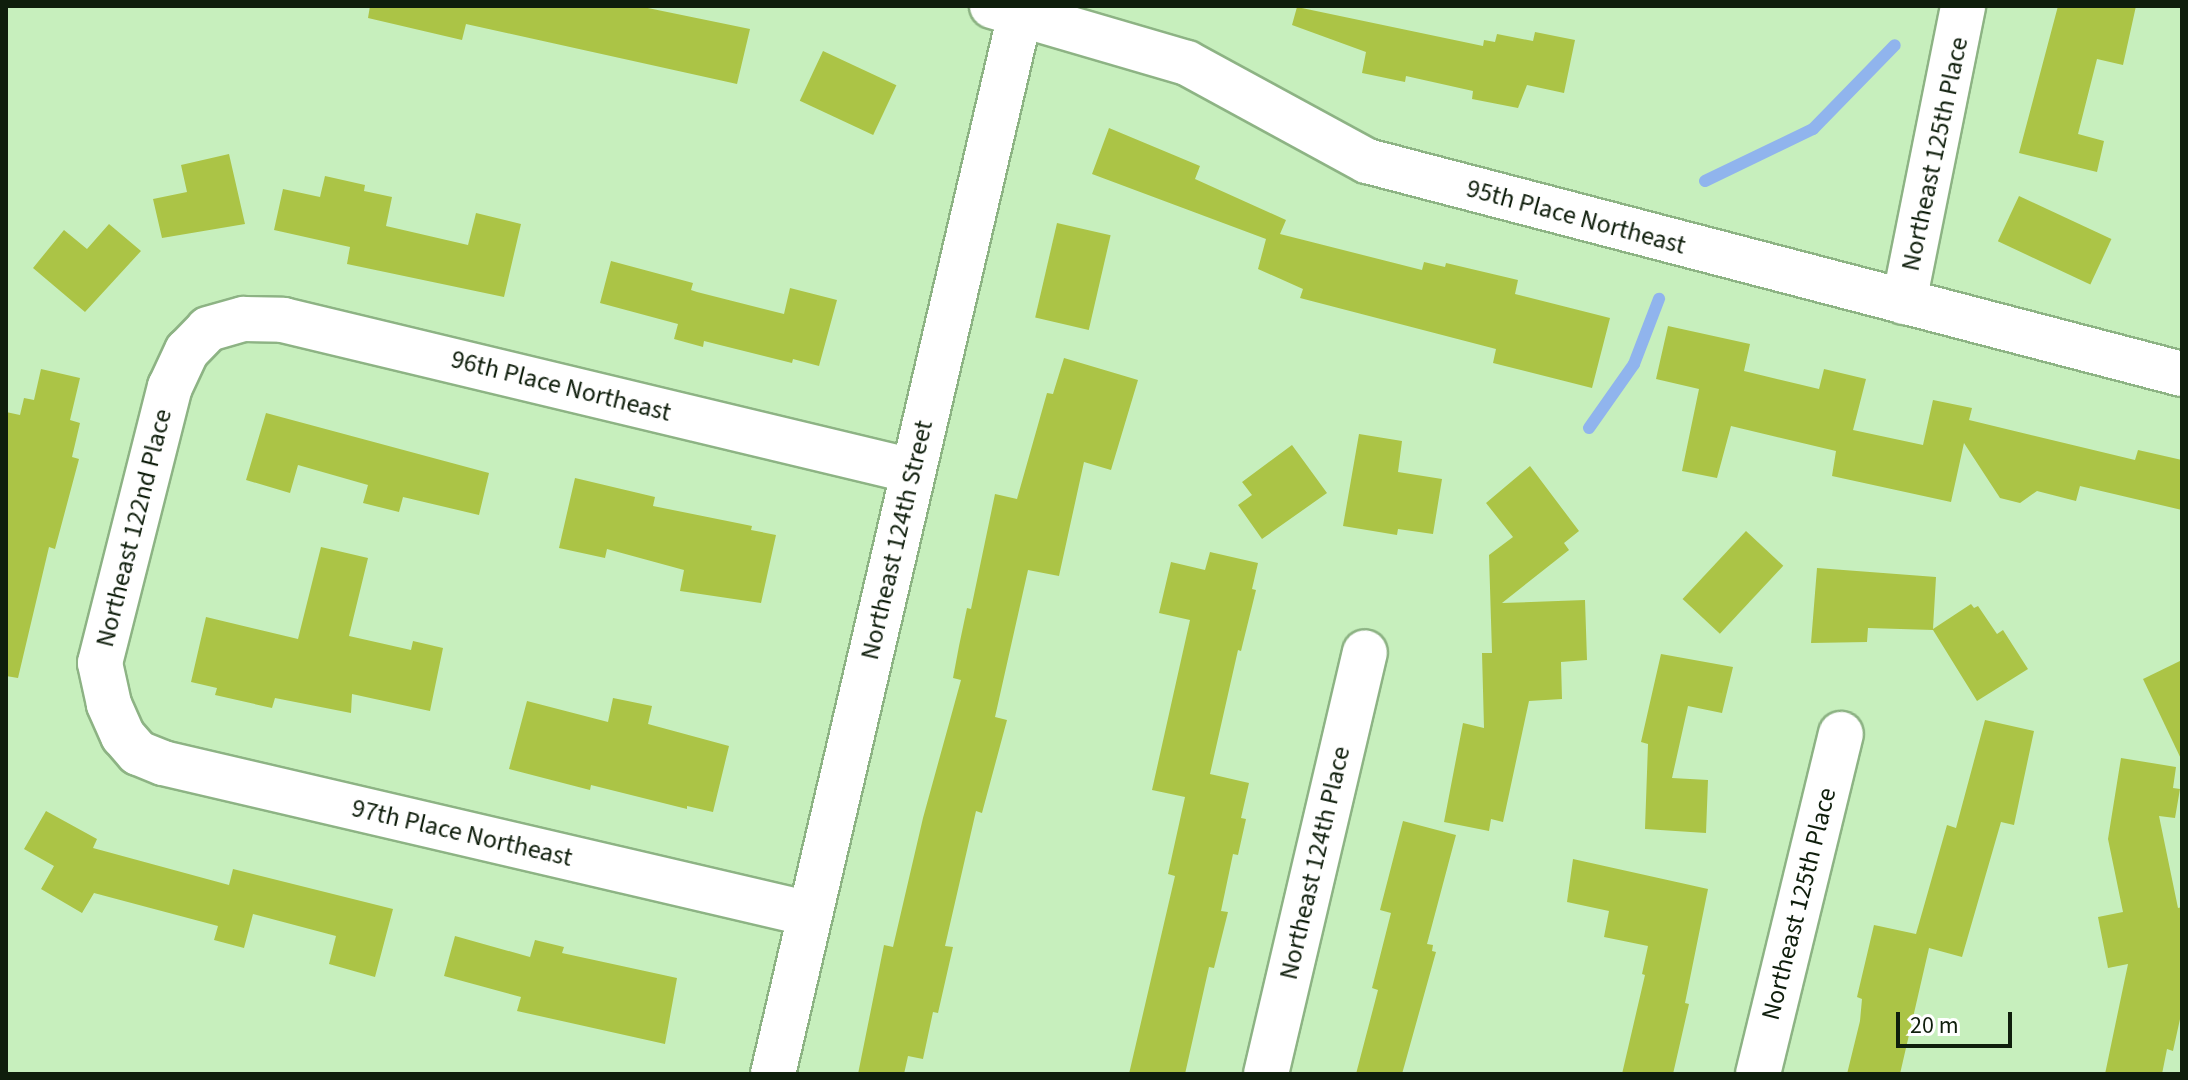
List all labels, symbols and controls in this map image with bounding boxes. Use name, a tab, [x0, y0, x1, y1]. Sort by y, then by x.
street label: Northeast 125th Place	[1895, 34, 1975, 274]
street label: 95th Place Northeast	[1463, 173, 1689, 261]
street label: 96th Place Northeast	[448, 344, 674, 428]
street label: Northeast 122nd Place	[89, 406, 179, 650]
street label: Northeast 124th Street	[854, 417, 940, 663]
street label: Northeast 124th Place	[1273, 743, 1357, 983]
street label: Northeast 125th Place	[1755, 785, 1843, 1023]
street label: 97th Place Northeast	[349, 792, 575, 874]
scale bar	[1900, 996, 2016, 1046]
text: 20 m	[1910, 1008, 1959, 1043]

